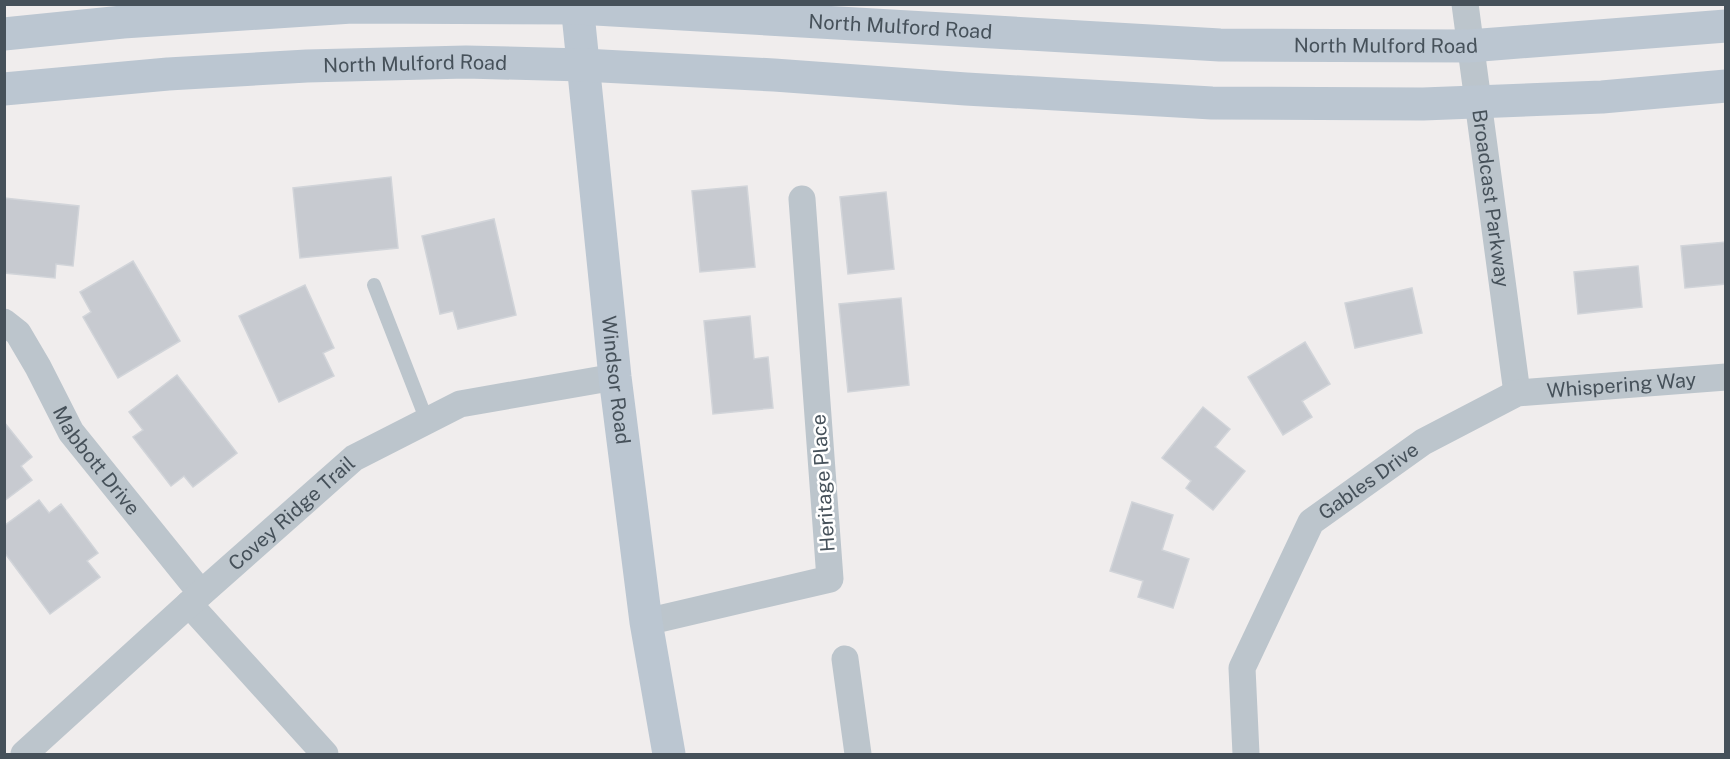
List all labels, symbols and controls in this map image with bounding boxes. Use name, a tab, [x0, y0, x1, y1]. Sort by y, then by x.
street label: North Mulford Road	[808, 9, 993, 44]
street label: North Mulford Road	[1294, 33, 1479, 58]
street label: North Mulford Road	[323, 50, 507, 78]
street label: Broadcast Parkway	[1467, 108, 1515, 289]
street label: Windsor Road	[597, 315, 635, 446]
street label: Whispering Way	[1546, 367, 1697, 403]
street label: Mabbott Drive	[48, 402, 145, 520]
street label: Heritage Place	[806, 413, 840, 553]
street label: Gables Drive	[1314, 437, 1423, 525]
street label: Covey Ridge Trail	[223, 451, 360, 575]

